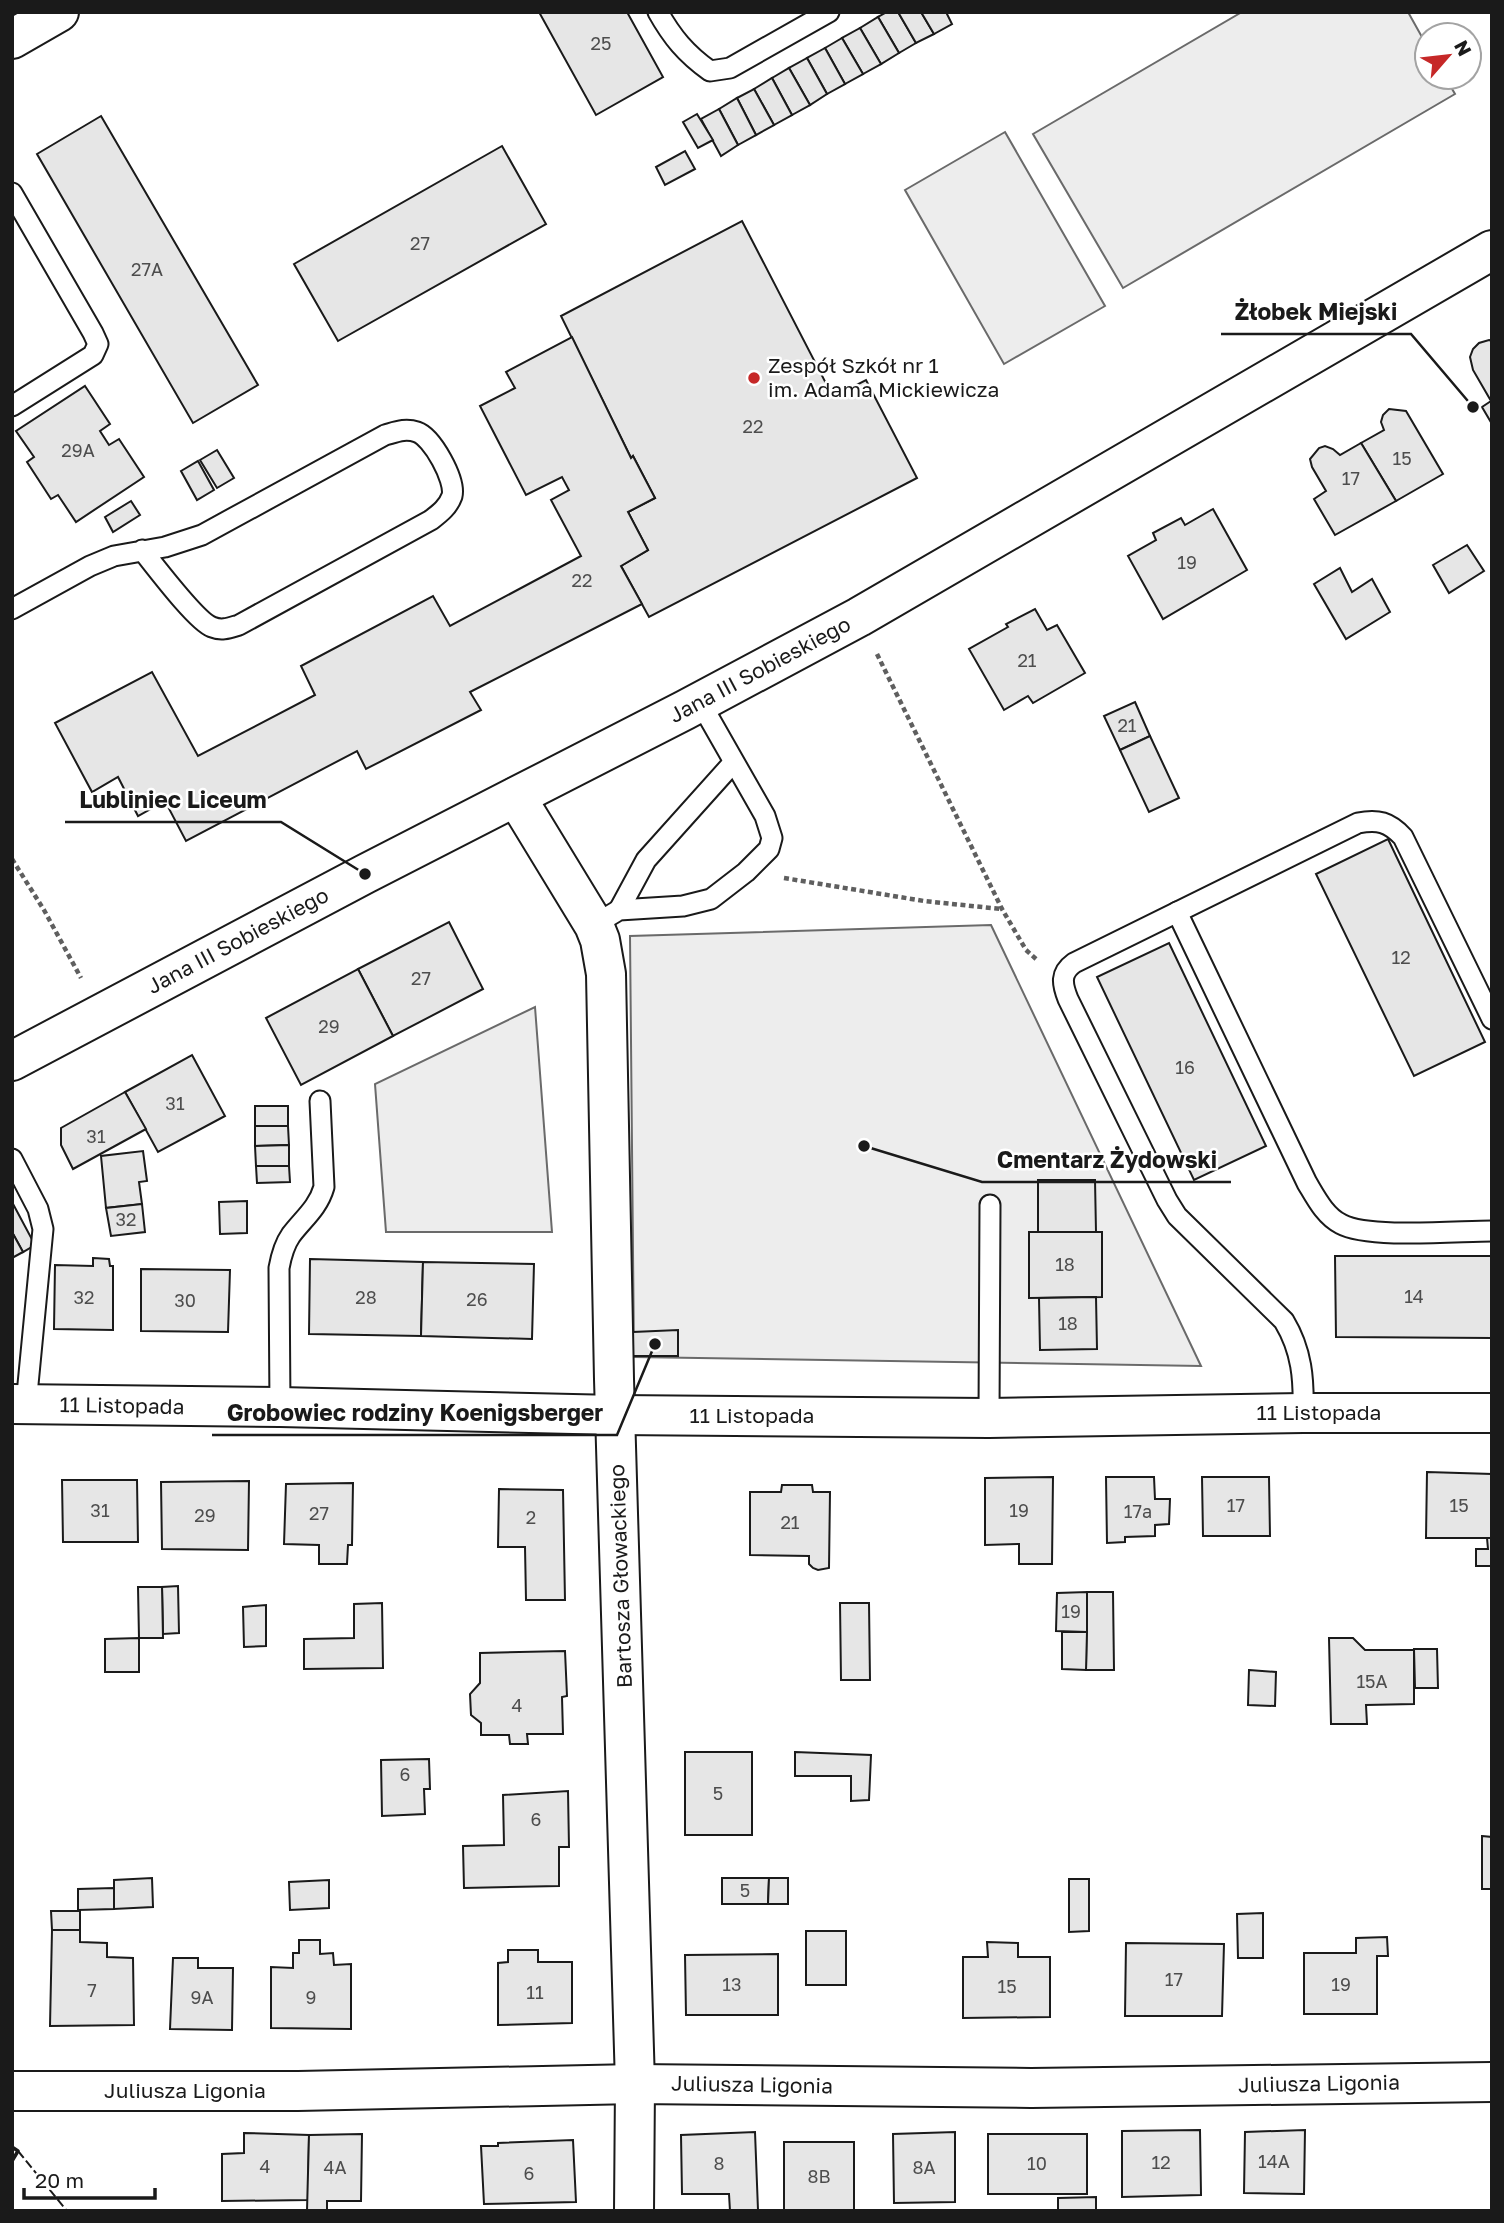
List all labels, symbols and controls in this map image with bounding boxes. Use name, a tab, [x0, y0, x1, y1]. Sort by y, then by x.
north arrow	[1413, 21, 1483, 91]
house number: 25	[591, 32, 611, 54]
text: N	[1450, 36, 1477, 60]
house number: 27	[410, 232, 430, 254]
house number: 27A	[131, 258, 163, 280]
callout: Żłobek Miejski	[1221, 290, 1411, 334]
text: Żłobek Miejski	[1235, 297, 1397, 325]
place label: Zespół Szkół nr 1 im. Adama Mickiewicza	[768, 352, 999, 402]
marker: Zespół Szkół nr 1 im. Adama Mickiewicza	[746, 370, 762, 386]
house number: 22	[743, 415, 763, 437]
house number: 29A	[61, 439, 95, 461]
house number: 15	[1392, 447, 1412, 469]
house number: 17	[1342, 467, 1360, 489]
house number: 19	[1177, 551, 1197, 573]
house number: 22	[572, 569, 592, 591]
street label: Jana III Sobieskiego	[664, 610, 855, 728]
house number: 21	[1017, 649, 1037, 671]
house number: 21	[1117, 714, 1137, 736]
callout: Lubliniec Liceum	[65, 778, 281, 822]
text: Lubliniec Liceum	[79, 785, 267, 813]
street label: Jana III Sobieskiego	[142, 881, 333, 999]
house number: 12	[1391, 946, 1411, 968]
house number: 27	[411, 967, 431, 989]
house number: 29	[318, 1015, 340, 1037]
house number: 16	[1175, 1056, 1195, 1078]
house number: 31	[165, 1092, 185, 1114]
house number: 31	[86, 1125, 106, 1147]
callout: Cmentarz Żydowski	[982, 1138, 1231, 1182]
text: Cmentarz Żydowski	[997, 1145, 1217, 1173]
house number: 32	[116, 1208, 136, 1230]
house number: 18	[1055, 1253, 1075, 1275]
house number: 14	[1404, 1285, 1424, 1307]
house number: 32	[74, 1286, 94, 1308]
house number: 28	[355, 1286, 377, 1308]
house number: 26	[466, 1288, 488, 1310]
house number: 30	[174, 1289, 196, 1311]
house number: 18	[1058, 1312, 1078, 1334]
street label: 11 Listopada	[59, 1391, 185, 1419]
callout: Grobowiec rodziny Koenigsberger	[212, 1391, 617, 1435]
text: Grobowiec rodziny Koenigsberger	[227, 1398, 603, 1426]
street label: 11 Listopada	[1257, 1399, 1381, 1425]
street label: 11 Listopada	[690, 1402, 814, 1428]
street label: Bartosza Głowackiego	[603, 1464, 637, 1688]
house number: 17	[1227, 1494, 1245, 1516]
house number: 15	[1449, 1494, 1469, 1516]
house number: 31	[90, 1499, 110, 1521]
house number: 19	[1009, 1499, 1029, 1521]
house number: 17a	[1124, 1500, 1152, 1522]
house number: 27	[309, 1502, 329, 1524]
house number: 29	[194, 1504, 216, 1526]
house number: 2	[526, 1506, 536, 1528]
house number: 21	[780, 1511, 800, 1533]
house number: 19	[1061, 1600, 1081, 1622]
house number: 15A	[1356, 1670, 1388, 1692]
house number: 4	[512, 1694, 523, 1716]
house number: 6	[400, 1763, 410, 1785]
house number: 5	[713, 1782, 723, 1804]
house number: 6	[531, 1808, 541, 1830]
house number: 5	[740, 1879, 750, 1901]
house number: 17	[1165, 1968, 1183, 1990]
house number: 13	[722, 1973, 742, 1995]
house number: 19	[1331, 1973, 1351, 1995]
house number: 15	[997, 1975, 1017, 1997]
house number: 7	[87, 1979, 97, 2001]
house number: 11	[526, 1981, 544, 2003]
house number: 9A	[191, 1986, 213, 2008]
house number: 9	[306, 1986, 316, 2008]
street label: Juliusza Ligonia	[1238, 2069, 1400, 2097]
street label: Juliusza Ligonia	[671, 2070, 833, 2098]
street label: Juliusza Ligonia	[104, 2077, 266, 2103]
house number: 14A	[1258, 2150, 1290, 2172]
house number: 12	[1151, 2151, 1171, 2173]
house number: 8	[714, 2152, 724, 2174]
house number: 10	[1027, 2152, 1047, 2174]
house number: 4	[260, 2155, 271, 2177]
scale bar	[24, 2156, 156, 2200]
house number: 4A	[323, 2156, 347, 2178]
house number: 8A	[912, 2156, 936, 2178]
house number: 6	[524, 2162, 534, 2184]
house number: 8B	[807, 2165, 831, 2187]
text: 20 m	[35, 2167, 84, 2193]

